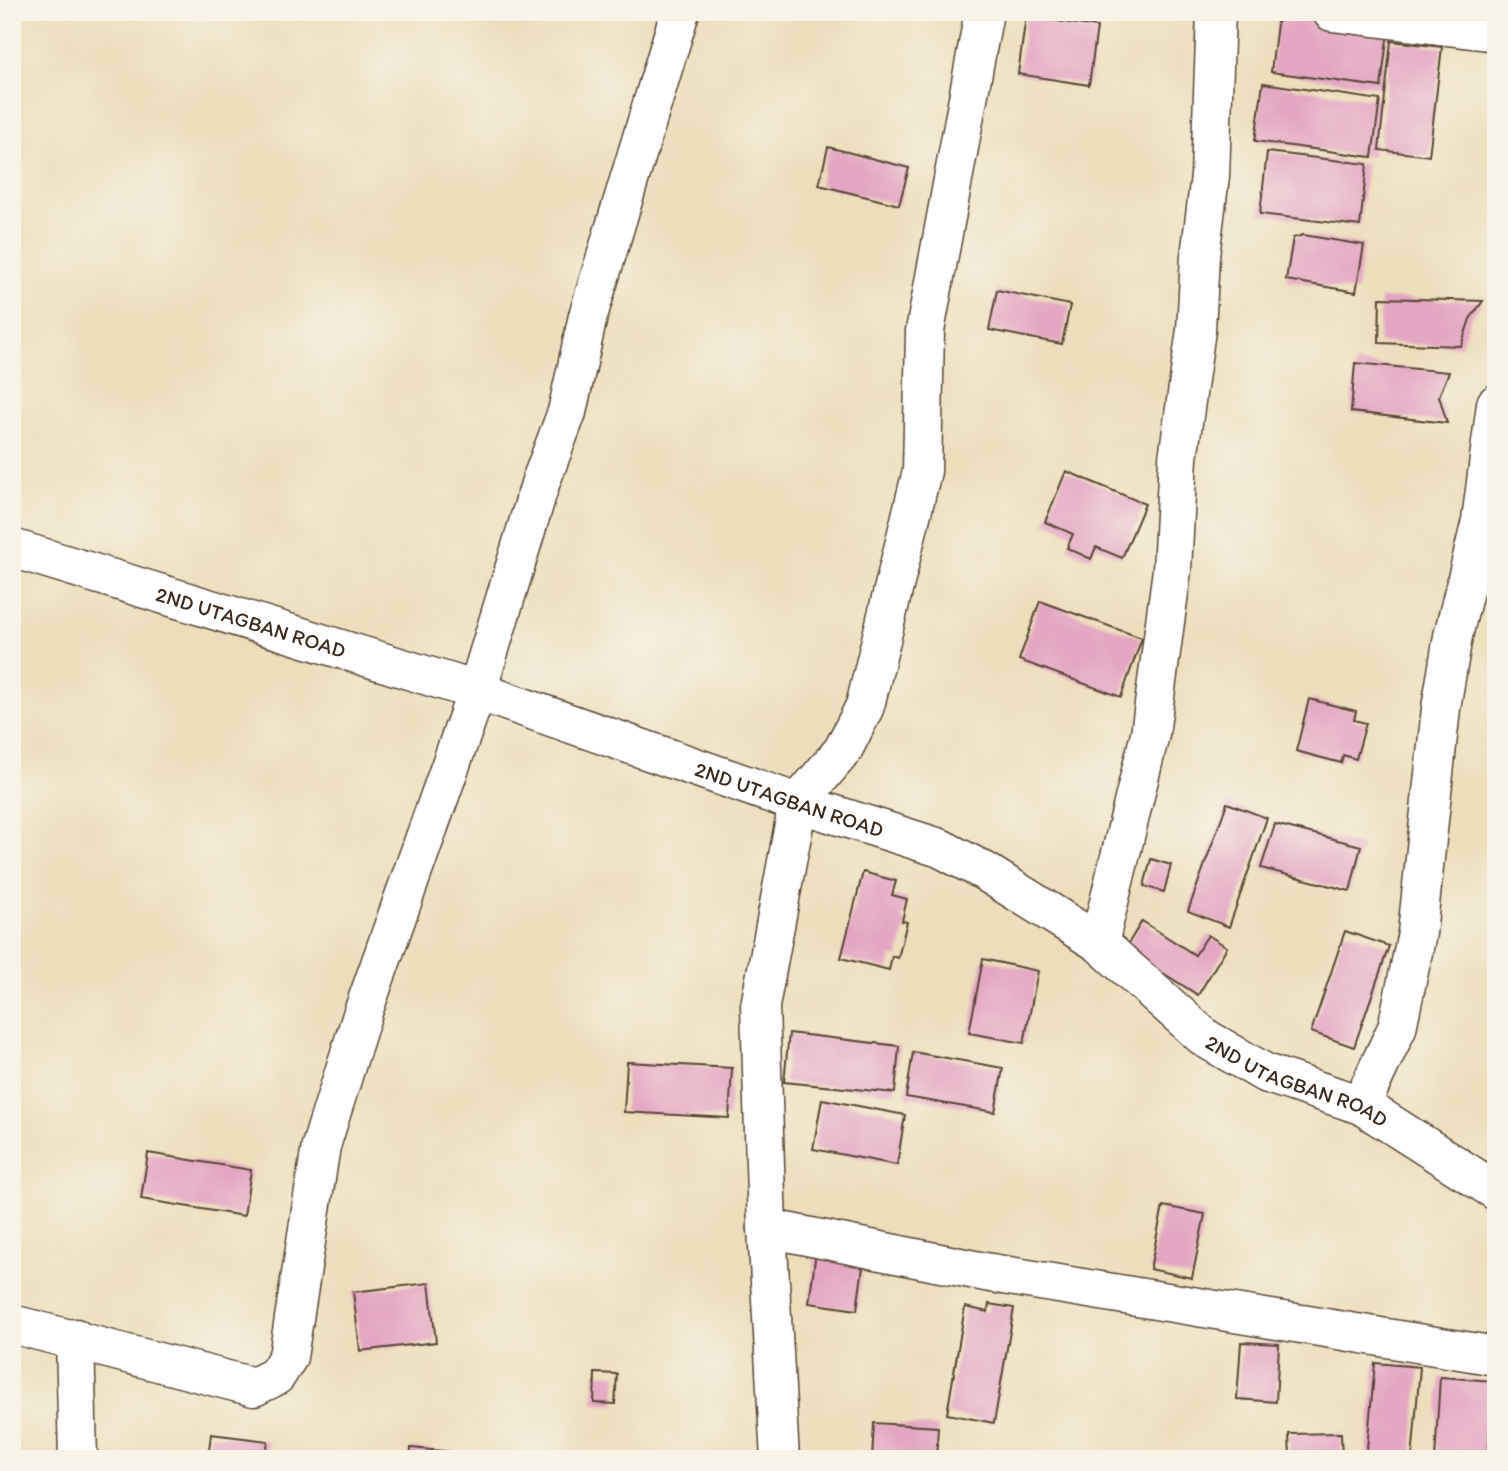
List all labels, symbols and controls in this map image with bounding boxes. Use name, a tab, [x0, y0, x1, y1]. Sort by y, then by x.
street label: 2ND UTAGBAN ROAD	[153, 581, 349, 662]
street label: 2ND UTAGBAN ROAD	[692, 756, 887, 842]
street label: 2ND UTAGBAN ROAD	[1202, 1029, 1393, 1132]

